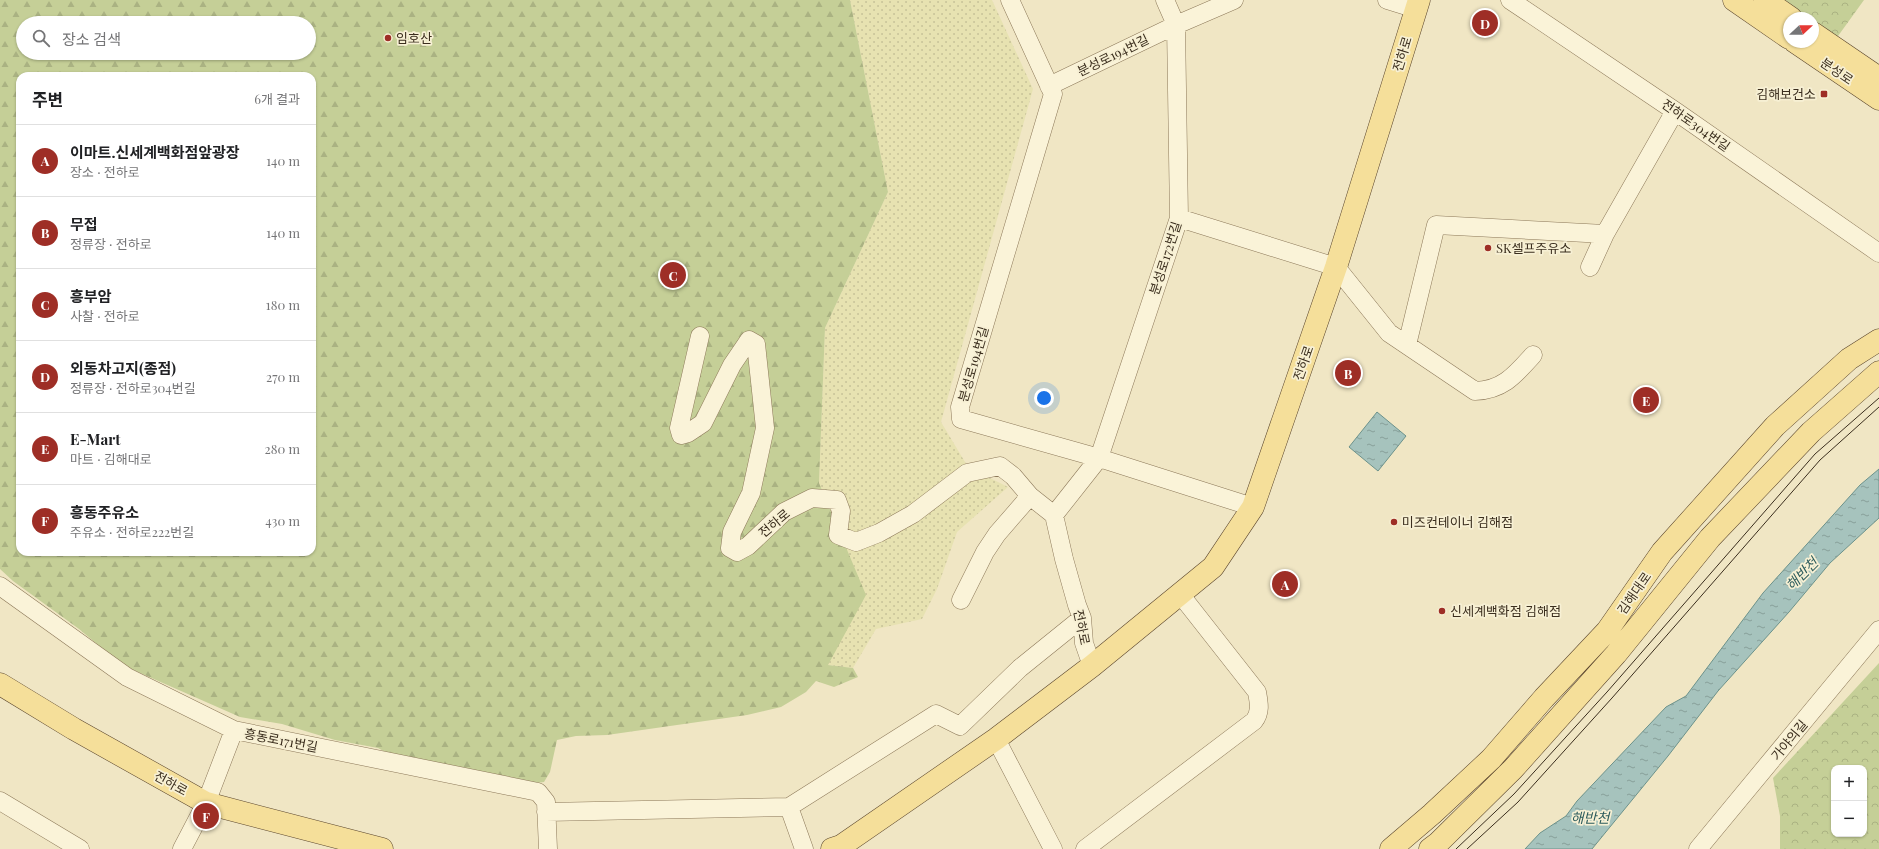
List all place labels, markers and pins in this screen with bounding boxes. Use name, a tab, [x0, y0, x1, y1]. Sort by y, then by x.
pin: D	[1472, 8, 1498, 38]
place label: 임호산	[396, 29, 432, 46]
marker: 임호산	[383, 33, 393, 43]
place label: 김해보건소	[1756, 85, 1816, 102]
marker: 김해보건소	[1819, 89, 1829, 99]
place label: SK셀프주유소	[1496, 239, 1571, 256]
marker: SK셀프주유소	[1483, 243, 1493, 253]
pin: C	[660, 260, 686, 290]
pin: B	[1335, 358, 1361, 388]
pin: E	[1633, 385, 1659, 415]
place label: 미즈컨테이너 김해점	[1402, 513, 1513, 530]
marker: 미즈컨테이너 김해점	[1389, 517, 1399, 527]
pin: A	[1272, 569, 1298, 599]
place label: 신세계백화점 김해점	[1450, 602, 1561, 619]
marker: 신세계백화점 김해점	[1437, 606, 1447, 616]
pin: F	[193, 801, 219, 831]

